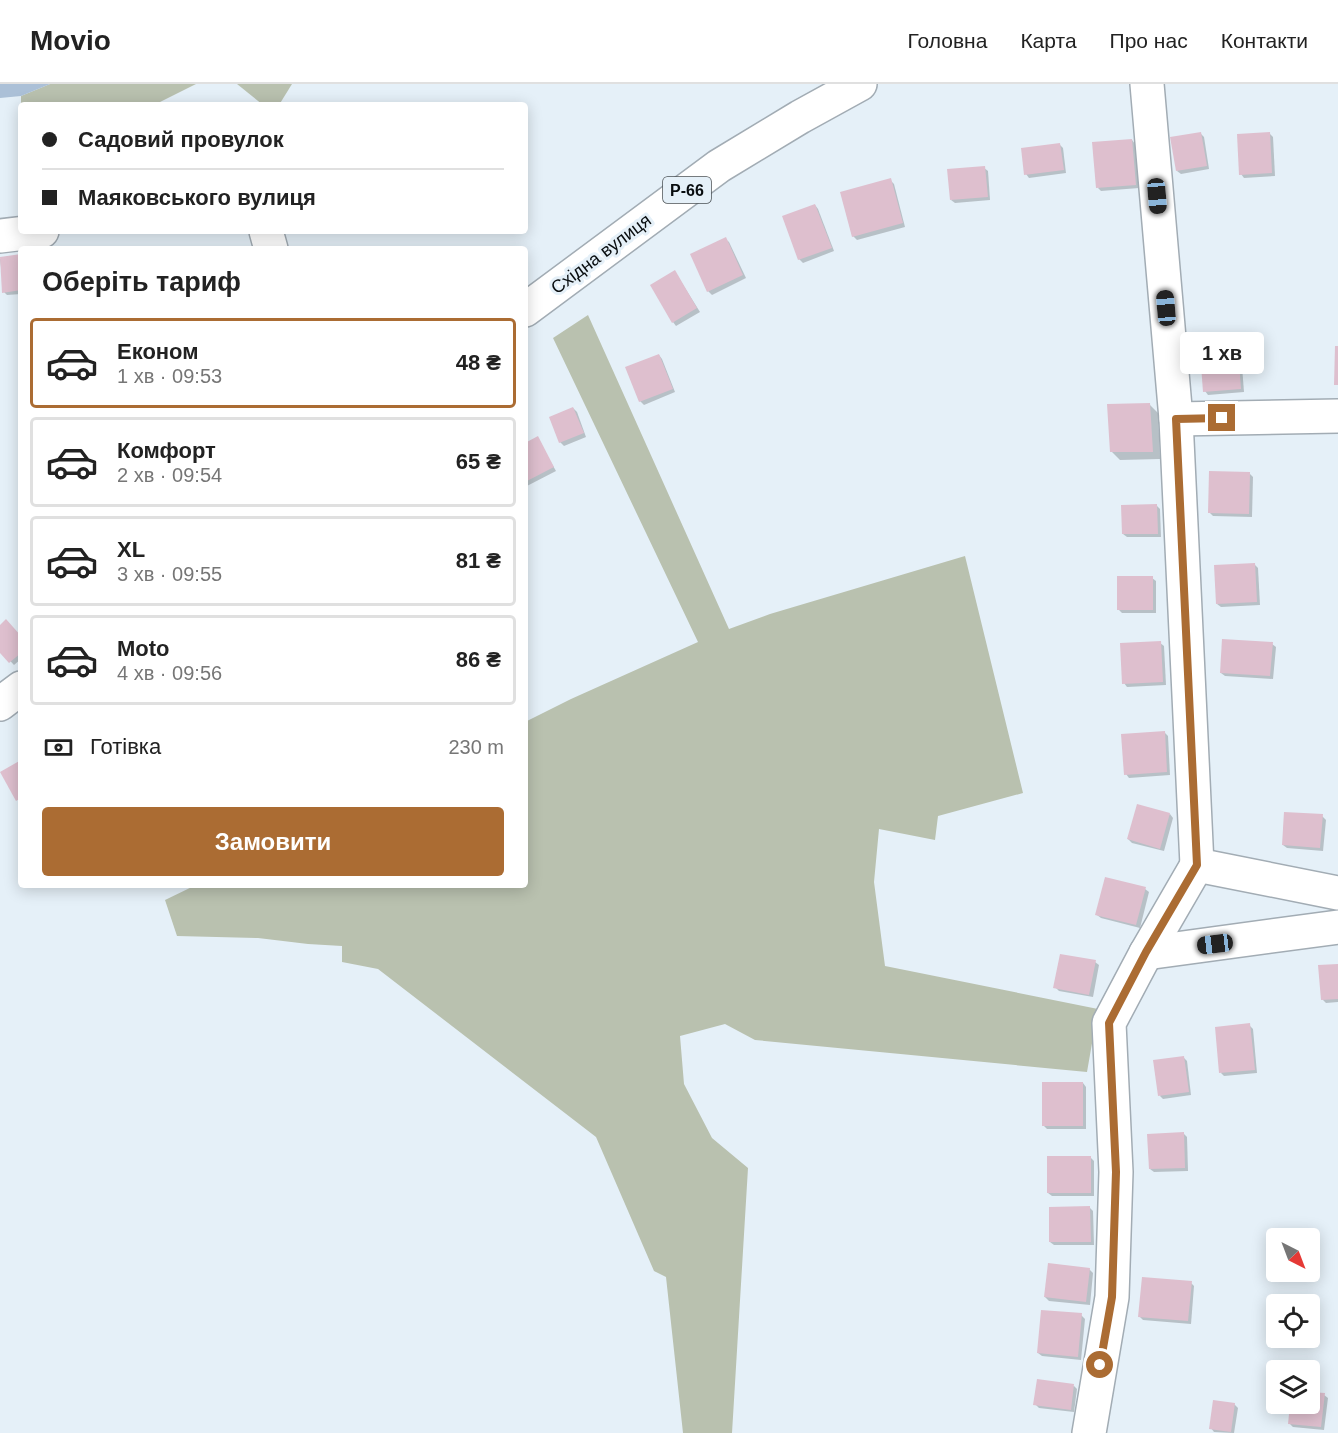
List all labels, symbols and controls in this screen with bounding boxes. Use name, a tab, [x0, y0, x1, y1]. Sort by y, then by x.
text: Movio	[30, 25, 111, 56]
text: Головна	[908, 29, 987, 52]
text: Карта	[1020, 29, 1077, 52]
text: Про нас	[1110, 29, 1188, 52]
text: Контакти	[1221, 29, 1308, 52]
text: Садовий провулок	[78, 127, 284, 152]
road number: Р-66	[663, 177, 711, 203]
car	[1146, 177, 1168, 215]
text: Маяковського вулиця	[78, 185, 316, 210]
street label: Східна вулиця	[547, 210, 655, 298]
text: Оберіть тариф	[42, 267, 241, 297]
car	[1155, 289, 1177, 327]
callout: 1 хв	[1180, 331, 1264, 373]
icon: car	[45, 336, 99, 390]
text: Економ	[117, 339, 199, 364]
text: 1 хв	[1202, 342, 1242, 364]
text: 48 ₴	[456, 350, 501, 375]
text: 1 хв · 09:53	[117, 365, 222, 387]
route end	[1208, 404, 1235, 431]
icon: car	[45, 435, 99, 489]
text: Комфорт	[117, 438, 216, 463]
text: 65 ₴	[456, 449, 501, 474]
text: 2 хв · 09:54	[117, 464, 222, 486]
icon: car	[45, 534, 99, 588]
text: XL	[117, 537, 145, 562]
text: 81 ₴	[456, 548, 501, 573]
text: 3 хв · 09:55	[117, 563, 222, 585]
icon: car	[45, 633, 99, 687]
text: Moto	[117, 636, 170, 661]
text: 86 ₴	[456, 647, 501, 672]
text: 4 хв · 09:56	[117, 662, 222, 684]
icon: cash	[42, 731, 75, 764]
text: Готівка	[90, 734, 161, 759]
text: 230 m	[448, 736, 504, 758]
button: Замовити	[42, 807, 504, 876]
car	[1196, 933, 1234, 955]
north arrow	[1266, 1228, 1320, 1282]
map controls	[1266, 1228, 1320, 1414]
button: locate	[1266, 1294, 1320, 1348]
route start	[1086, 1351, 1113, 1378]
button: layers	[1266, 1360, 1320, 1414]

